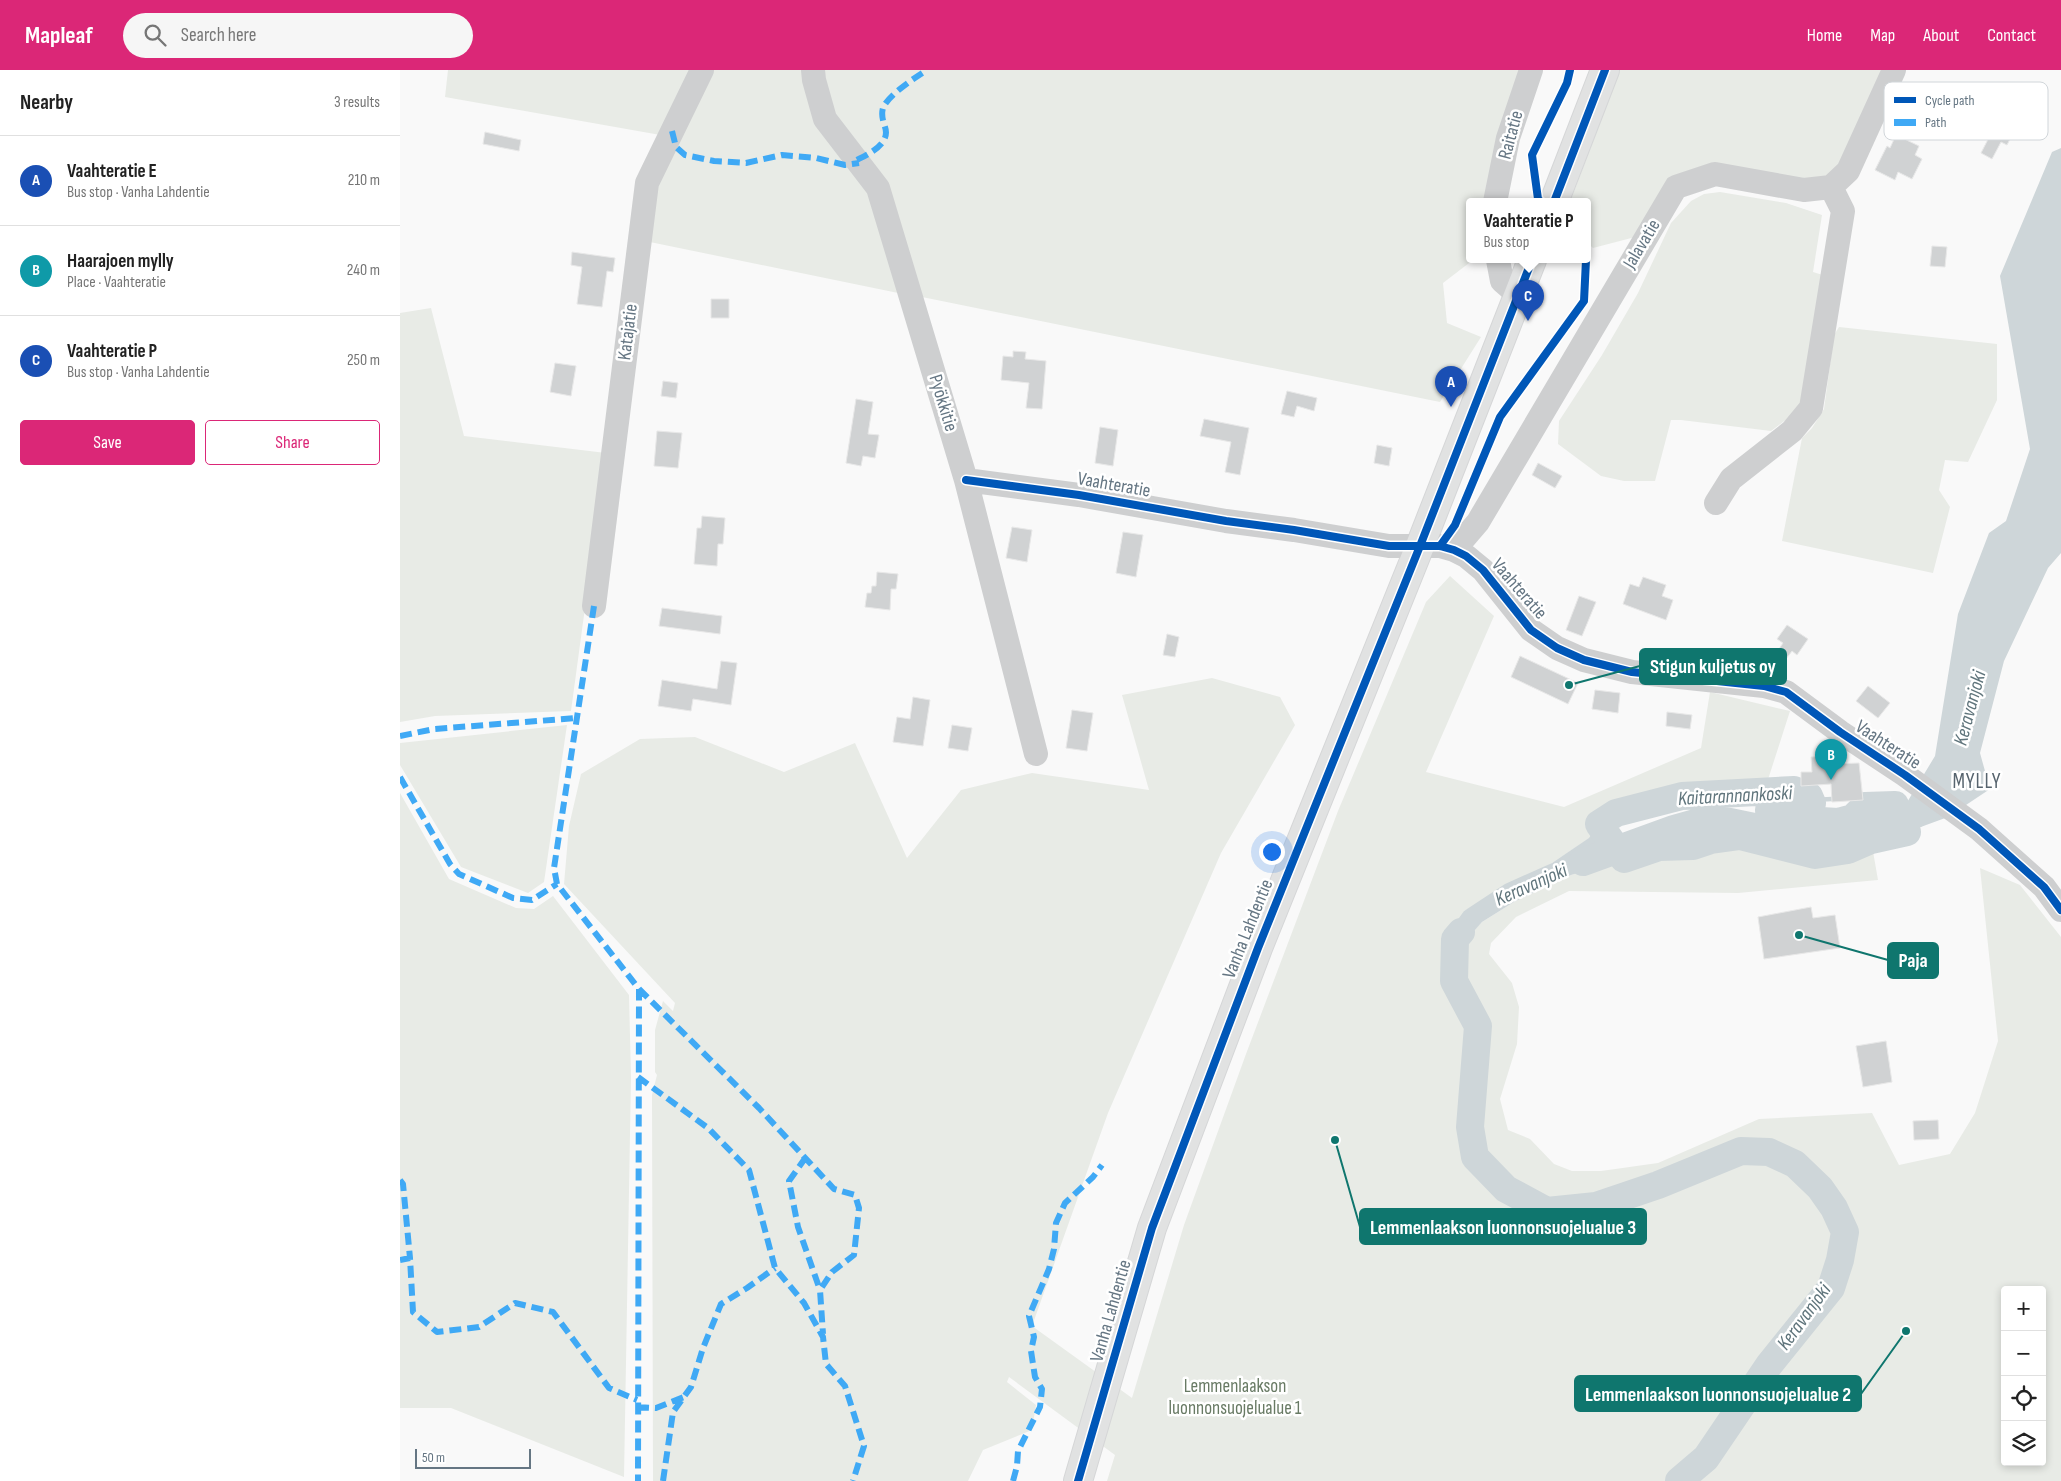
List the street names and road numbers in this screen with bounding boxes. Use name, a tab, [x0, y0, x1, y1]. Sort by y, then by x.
street label: Raitatie	[1494, 108, 1528, 162]
street label: Jalavatie	[1618, 215, 1666, 274]
street label: Katajatie	[613, 303, 643, 361]
street label: Pyökkitie	[923, 372, 963, 434]
street label: Vaahteratie	[1076, 467, 1152, 503]
street label: Vaahteratie	[1486, 554, 1552, 624]
street label: Vaahteratie	[1851, 715, 1925, 775]
street label: Vanha Lahdentie	[1218, 876, 1278, 982]
street label: Vanha Lahdentie	[1085, 1257, 1137, 1365]

